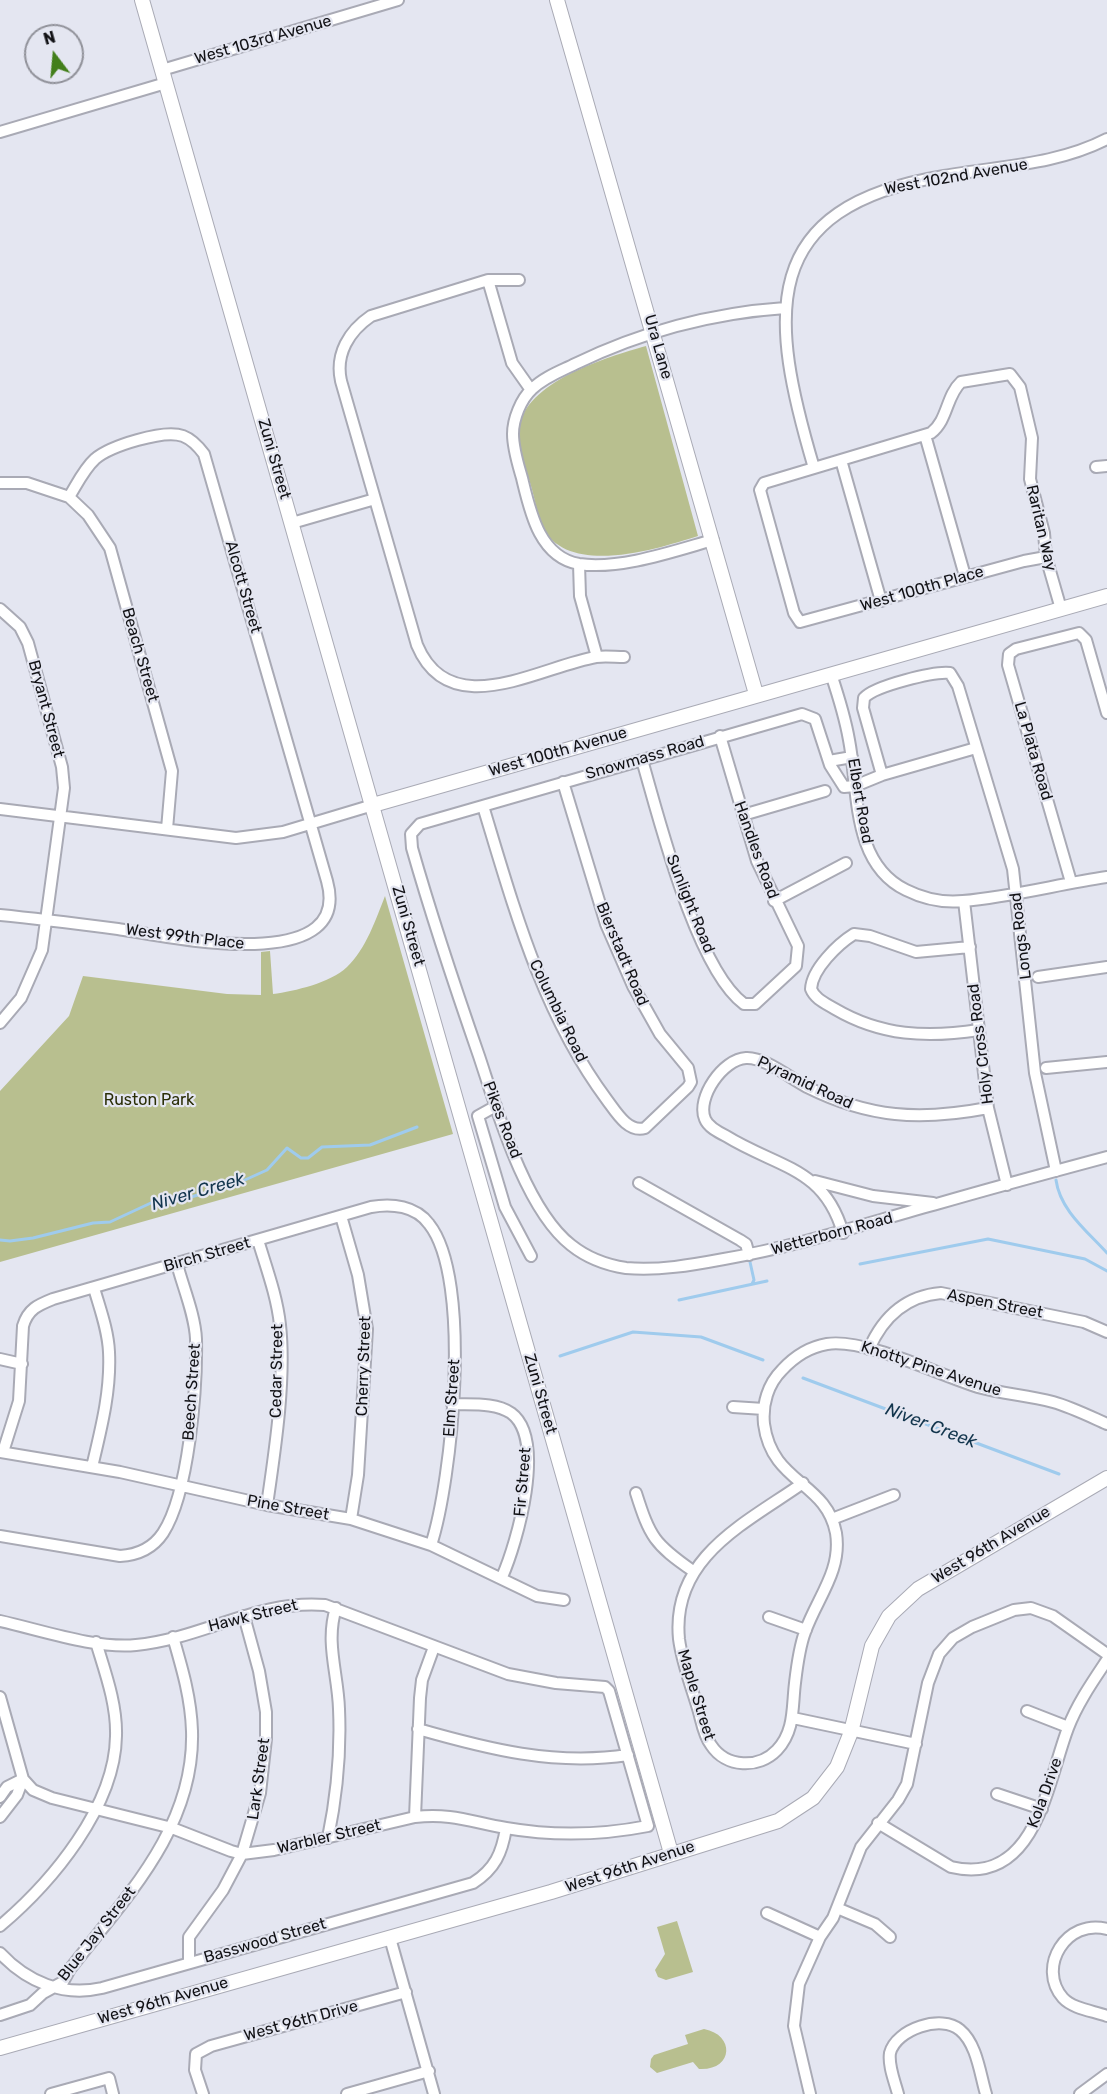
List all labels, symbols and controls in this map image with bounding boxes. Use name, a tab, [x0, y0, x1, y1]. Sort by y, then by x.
street label: West 103rd Avenue	[192, 11, 334, 69]
north arrow	[24, 24, 84, 84]
text: N	[41, 27, 58, 49]
street label: West 102nd Avenue	[883, 155, 1029, 199]
street label: Ura Lane	[640, 312, 676, 382]
street label: Zuni Street	[253, 417, 295, 501]
street label: Raritan Way	[1022, 483, 1060, 573]
street label: Alcott Street	[221, 539, 265, 635]
street label: West 100th Place	[858, 562, 986, 616]
street label: Beach Street	[117, 606, 163, 704]
street label: Bryant Street	[24, 658, 68, 760]
street label: La Plata Road	[1010, 700, 1056, 802]
street label: West 100th Avenue	[487, 723, 629, 781]
street label: Snowmass Road	[583, 732, 707, 784]
street label: Elbert Road	[843, 757, 877, 845]
street label: Handles Road	[729, 799, 783, 901]
street label: Sunlight Road	[662, 852, 718, 956]
street label: Zuni Street	[387, 884, 429, 968]
street label: Longs Road	[1006, 892, 1036, 980]
street label: Bierstadt Road	[592, 899, 652, 1009]
street label: West 99th Place	[125, 920, 245, 954]
street label: Columbia Road	[525, 957, 591, 1065]
street label: Holy Cross Road	[964, 983, 998, 1105]
street label: Pyramid Road	[754, 1052, 856, 1114]
street label: Pikes Road	[479, 1079, 525, 1161]
park label: Ruston Park	[104, 1090, 194, 1110]
water label: Niver Creek	[149, 1168, 247, 1216]
street label: Wetterborn Road	[769, 1209, 895, 1259]
street label: Birch Street	[161, 1233, 253, 1277]
street label: Aspen Street	[945, 1285, 1045, 1323]
street label: Cherry Street	[353, 1315, 375, 1417]
street label: Cedar Street	[267, 1324, 287, 1418]
street label: Knotty Pine Avenue	[858, 1337, 1004, 1401]
street label: Beech Street	[179, 1343, 205, 1441]
street label: Zuni Street	[519, 1352, 561, 1436]
street label: Elm Street	[440, 1358, 464, 1438]
water label: Niver Creek	[882, 1399, 980, 1453]
street label: Fir Street	[510, 1447, 536, 1517]
street label: Pine Street	[245, 1491, 331, 1525]
street label: West 96th Avenue	[928, 1502, 1054, 1588]
street label: Hawk Street	[206, 1596, 300, 1636]
street label: Maple Street	[673, 1647, 719, 1743]
street label: Lark Street	[244, 1737, 274, 1821]
street label: Kola Drive	[1023, 1755, 1067, 1831]
street label: Warbler Street	[275, 1816, 383, 1858]
street label: West 96th Avenue	[563, 1837, 697, 1897]
street label: Blue Jay Street	[54, 1883, 140, 1985]
street label: Basswood Street	[202, 1914, 328, 1968]
street label: West 96th Avenue	[96, 1973, 230, 2029]
street label: West 96th Drive	[242, 1997, 360, 2045]

